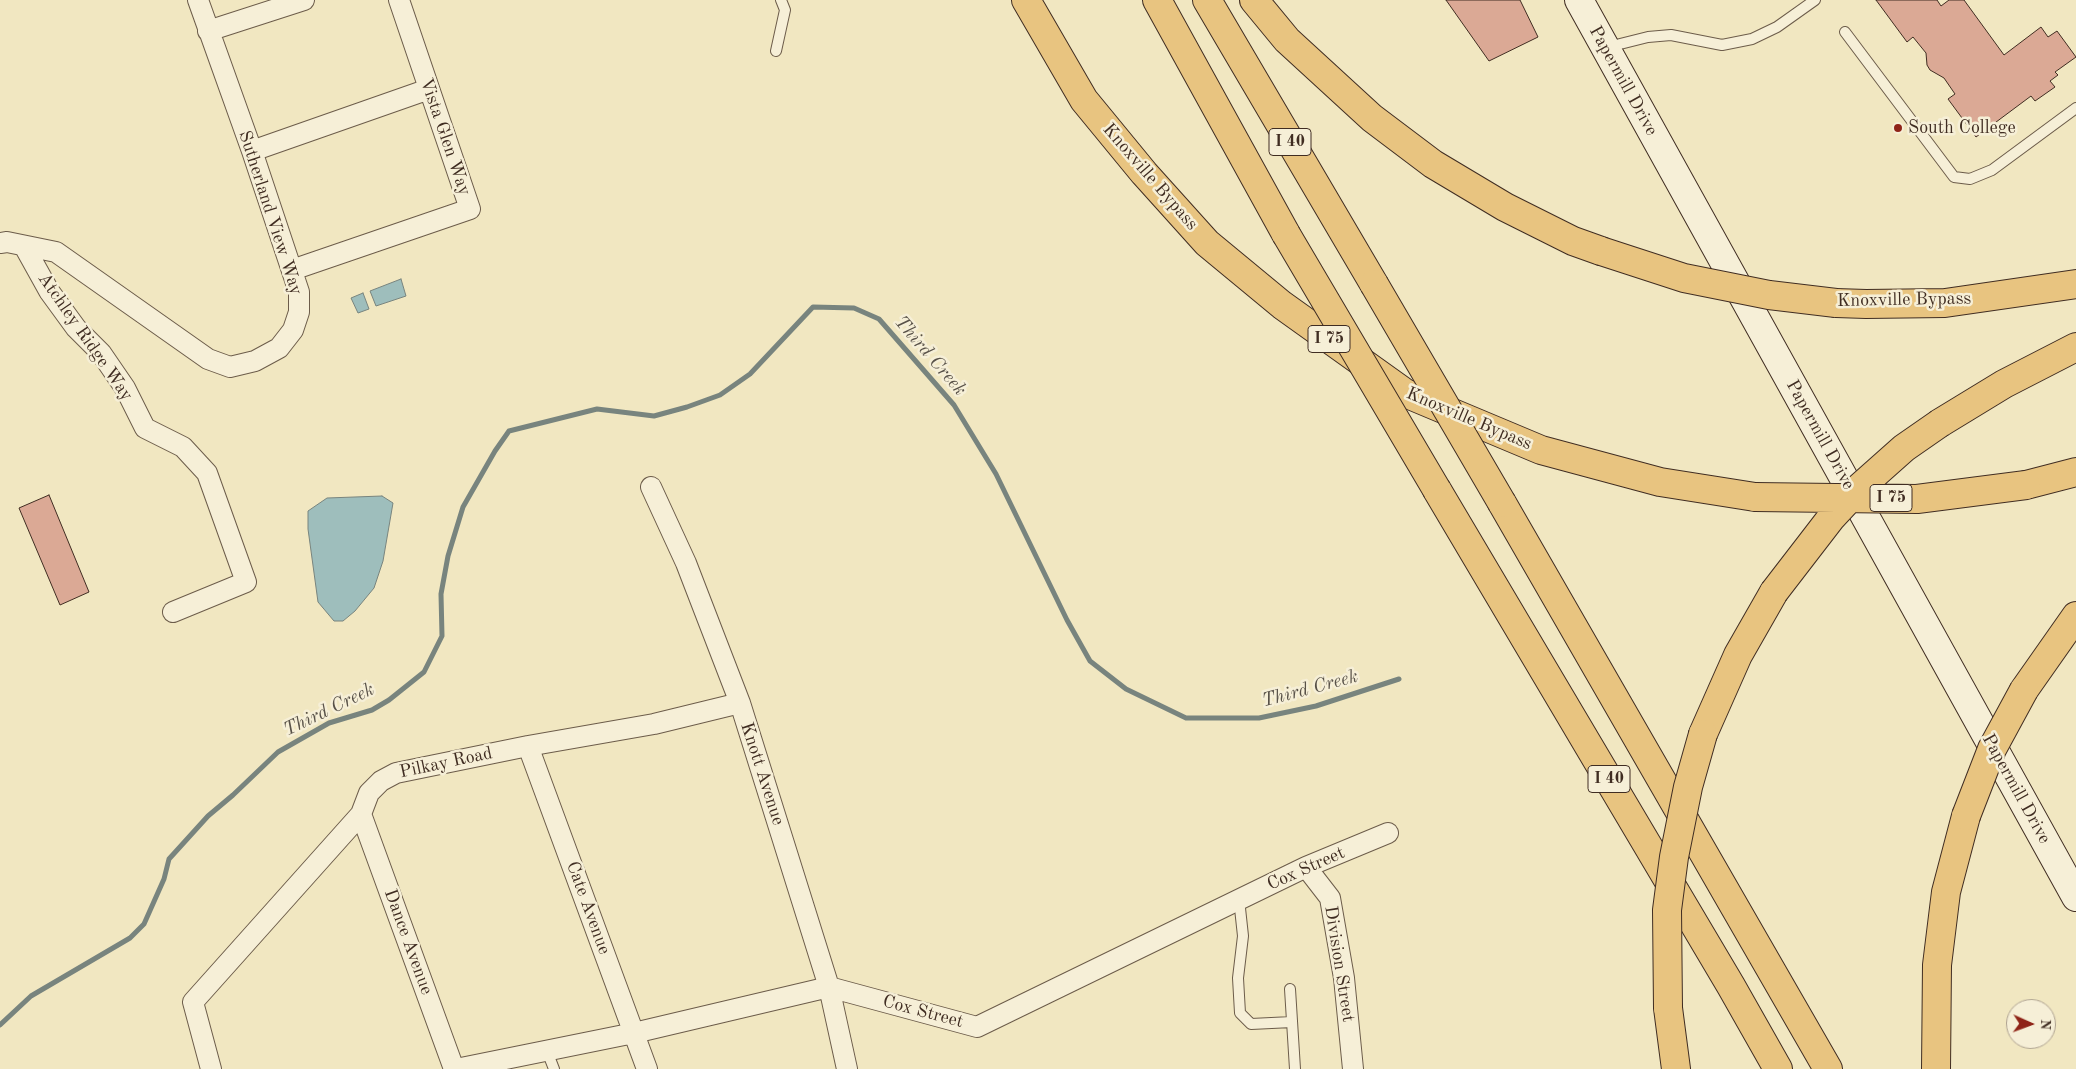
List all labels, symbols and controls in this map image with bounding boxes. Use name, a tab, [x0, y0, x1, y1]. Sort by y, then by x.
street label: Papermill Drive	[1584, 22, 1662, 140]
street label: Vista Glen Way	[415, 75, 475, 199]
place label: South College	[1908, 117, 2016, 139]
street label: Knoxville Bypass	[1098, 119, 1202, 235]
marker: South College	[1892, 122, 1904, 134]
street label: Sutherland View Way	[233, 128, 307, 298]
road number: I 40	[1269, 128, 1311, 156]
street label: Atchley Ridge Way	[33, 269, 137, 405]
street label: Knoxville Bypass	[1837, 288, 1971, 312]
water label: Third Creek	[889, 311, 971, 401]
road number: I 75	[1308, 326, 1350, 352]
street label: Papermill Drive	[1781, 376, 1859, 494]
street label: Knoxville Bypass	[1403, 383, 1535, 455]
road number: I 75	[1870, 484, 1912, 512]
water label: Third Creek	[1259, 665, 1361, 713]
water label: Third Creek	[280, 678, 378, 742]
street label: Knott Avenue	[735, 720, 789, 828]
street label: Papermill Drive	[1977, 730, 2055, 848]
street label: Pilkay Road	[397, 743, 495, 783]
road number: I 40	[1588, 766, 1630, 792]
street label: Cox Street	[1264, 842, 1348, 896]
street label: Cate Avenue	[561, 858, 615, 958]
street label: Dance Avenue	[379, 886, 437, 998]
street label: Division Street	[1319, 904, 1359, 1024]
street label: Cox Street	[880, 991, 966, 1033]
north arrow	[2006, 999, 2056, 1049]
text: N	[2038, 1019, 2052, 1030]

